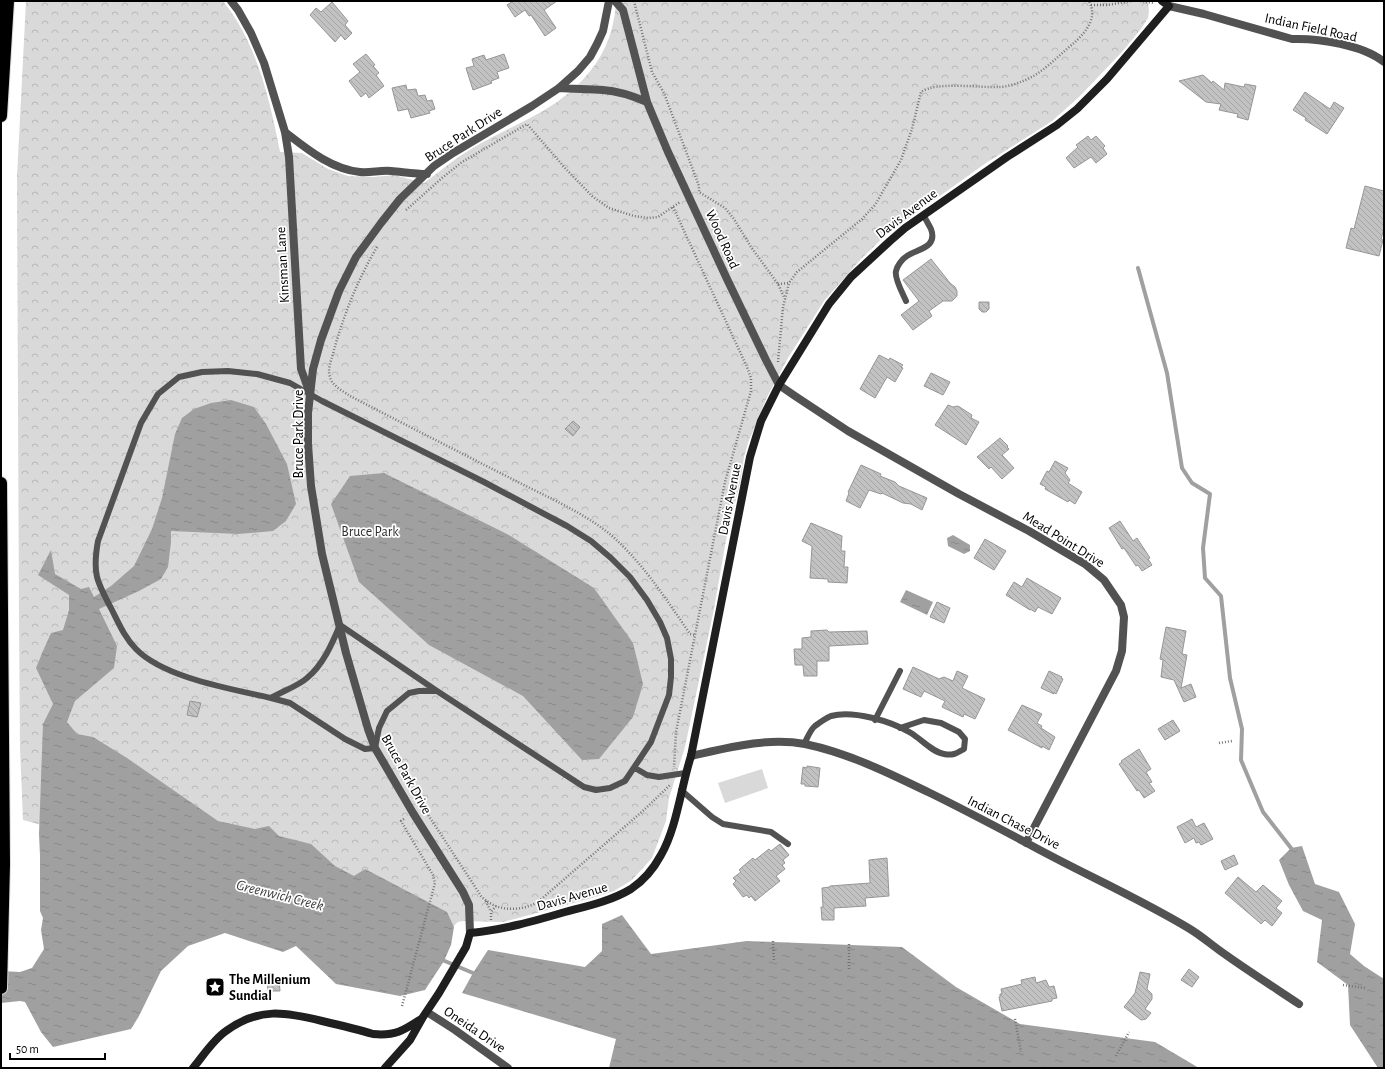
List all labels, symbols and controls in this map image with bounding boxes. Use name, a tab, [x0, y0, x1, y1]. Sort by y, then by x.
street label: Indian Field Road	[1263, 11, 1358, 45]
street label: Bruce Park Drive	[423, 105, 505, 165]
street label: Davis Avenue	[873, 186, 940, 241]
street label: Wood Road	[703, 208, 741, 271]
street label: Kinsman Lane	[274, 226, 292, 303]
street label: Bruce Park Drive	[292, 390, 306, 478]
street label: Davis Avenue	[716, 462, 744, 536]
street label: Mead Point Drive	[1020, 509, 1107, 571]
park label: Bruce Park	[341, 525, 399, 539]
street label: Bruce Park Drive	[378, 732, 434, 817]
street label: Indian Chase Drive	[965, 794, 1062, 852]
water label: Greenwich Creek	[235, 877, 325, 914]
street label: Davis Avenue	[535, 880, 609, 914]
place label: The Millenium Sundial	[229, 973, 311, 1003]
place icon: The Millenium Sundial	[204, 976, 226, 998]
street label: Oneida Drive	[441, 1004, 508, 1056]
scale bar	[10, 1035, 105, 1061]
text: 50 m	[16, 1043, 39, 1055]

